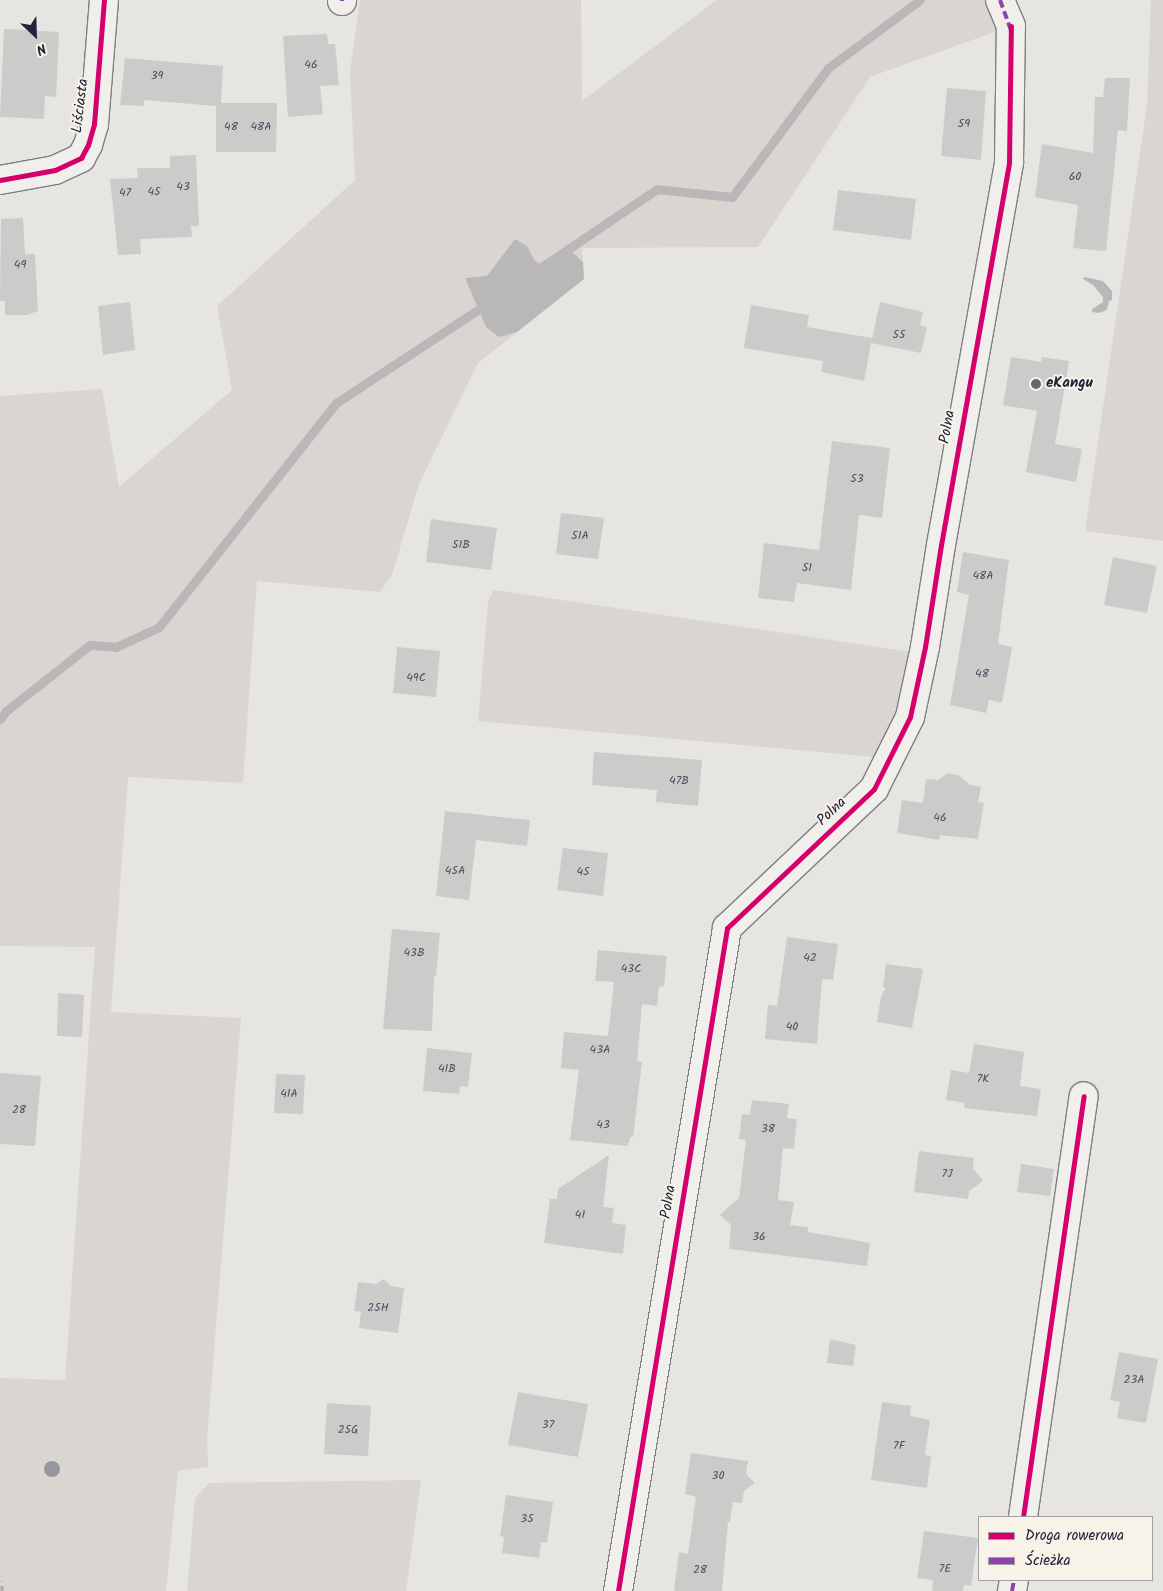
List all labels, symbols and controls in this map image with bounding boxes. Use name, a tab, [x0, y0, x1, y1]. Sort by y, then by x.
north arrow	[10, 10, 60, 60]
text: N	[33, 37, 50, 61]
house number: 46	[304, 58, 318, 72]
house number: 39	[151, 69, 163, 83]
street label: Liściasta	[69, 78, 93, 134]
house number: 59	[958, 117, 970, 131]
house number: 48	[224, 120, 238, 134]
house number: 48A	[250, 120, 272, 134]
house number: 60	[1069, 170, 1081, 184]
house number: 43	[176, 180, 190, 194]
house number: 45	[147, 185, 161, 199]
house number: 47	[119, 186, 131, 200]
house number: 49	[14, 258, 26, 272]
house number: 55	[893, 328, 905, 342]
place label: eKangu	[1046, 375, 1093, 393]
marker: eKangu	[1030, 378, 1042, 390]
street label: Polna	[936, 409, 960, 445]
house number: 53	[850, 472, 864, 486]
house number: 51A	[571, 529, 589, 543]
house number: 51B	[452, 538, 470, 552]
house number: 51	[802, 561, 812, 575]
house number: 48A	[972, 569, 994, 583]
house number: 48	[975, 667, 989, 681]
house number: 49C	[406, 671, 426, 685]
house number: 47B	[669, 774, 689, 788]
street label: Polna	[814, 794, 850, 830]
house number: 46	[933, 811, 947, 825]
house number: 45A	[445, 864, 465, 878]
house number: 45	[576, 865, 590, 879]
house number: 43B	[403, 946, 425, 960]
house number: 42	[803, 951, 817, 965]
house number: 43C	[621, 962, 641, 976]
house number: 40	[786, 1020, 798, 1034]
house number: 43A	[590, 1043, 610, 1057]
house number: 41B	[438, 1062, 456, 1076]
house number: 7K	[977, 1072, 989, 1086]
house number: 41A	[280, 1087, 298, 1101]
house number: 28	[12, 1103, 26, 1117]
house number: 43	[596, 1118, 610, 1132]
house number: 38	[761, 1122, 775, 1136]
house number: 7J	[941, 1167, 953, 1181]
street label: Polna	[657, 1184, 681, 1220]
house number: 41	[575, 1208, 585, 1222]
house number: 36	[752, 1230, 766, 1244]
house number: 25H	[367, 1301, 389, 1315]
house number: 23A	[1123, 1373, 1145, 1387]
house number: 37	[542, 1418, 554, 1432]
house number: 25G	[338, 1423, 358, 1437]
house number: 7F	[893, 1439, 905, 1453]
house number: 30	[712, 1469, 724, 1483]
house number: 35	[520, 1512, 534, 1526]
legend	[978, 1516, 1153, 1581]
text: Droga rowerowa	[1025, 1524, 1124, 1548]
text: Ścieżka	[1025, 1549, 1070, 1573]
house number: 7E	[939, 1562, 951, 1576]
house number: 28	[693, 1563, 707, 1577]

